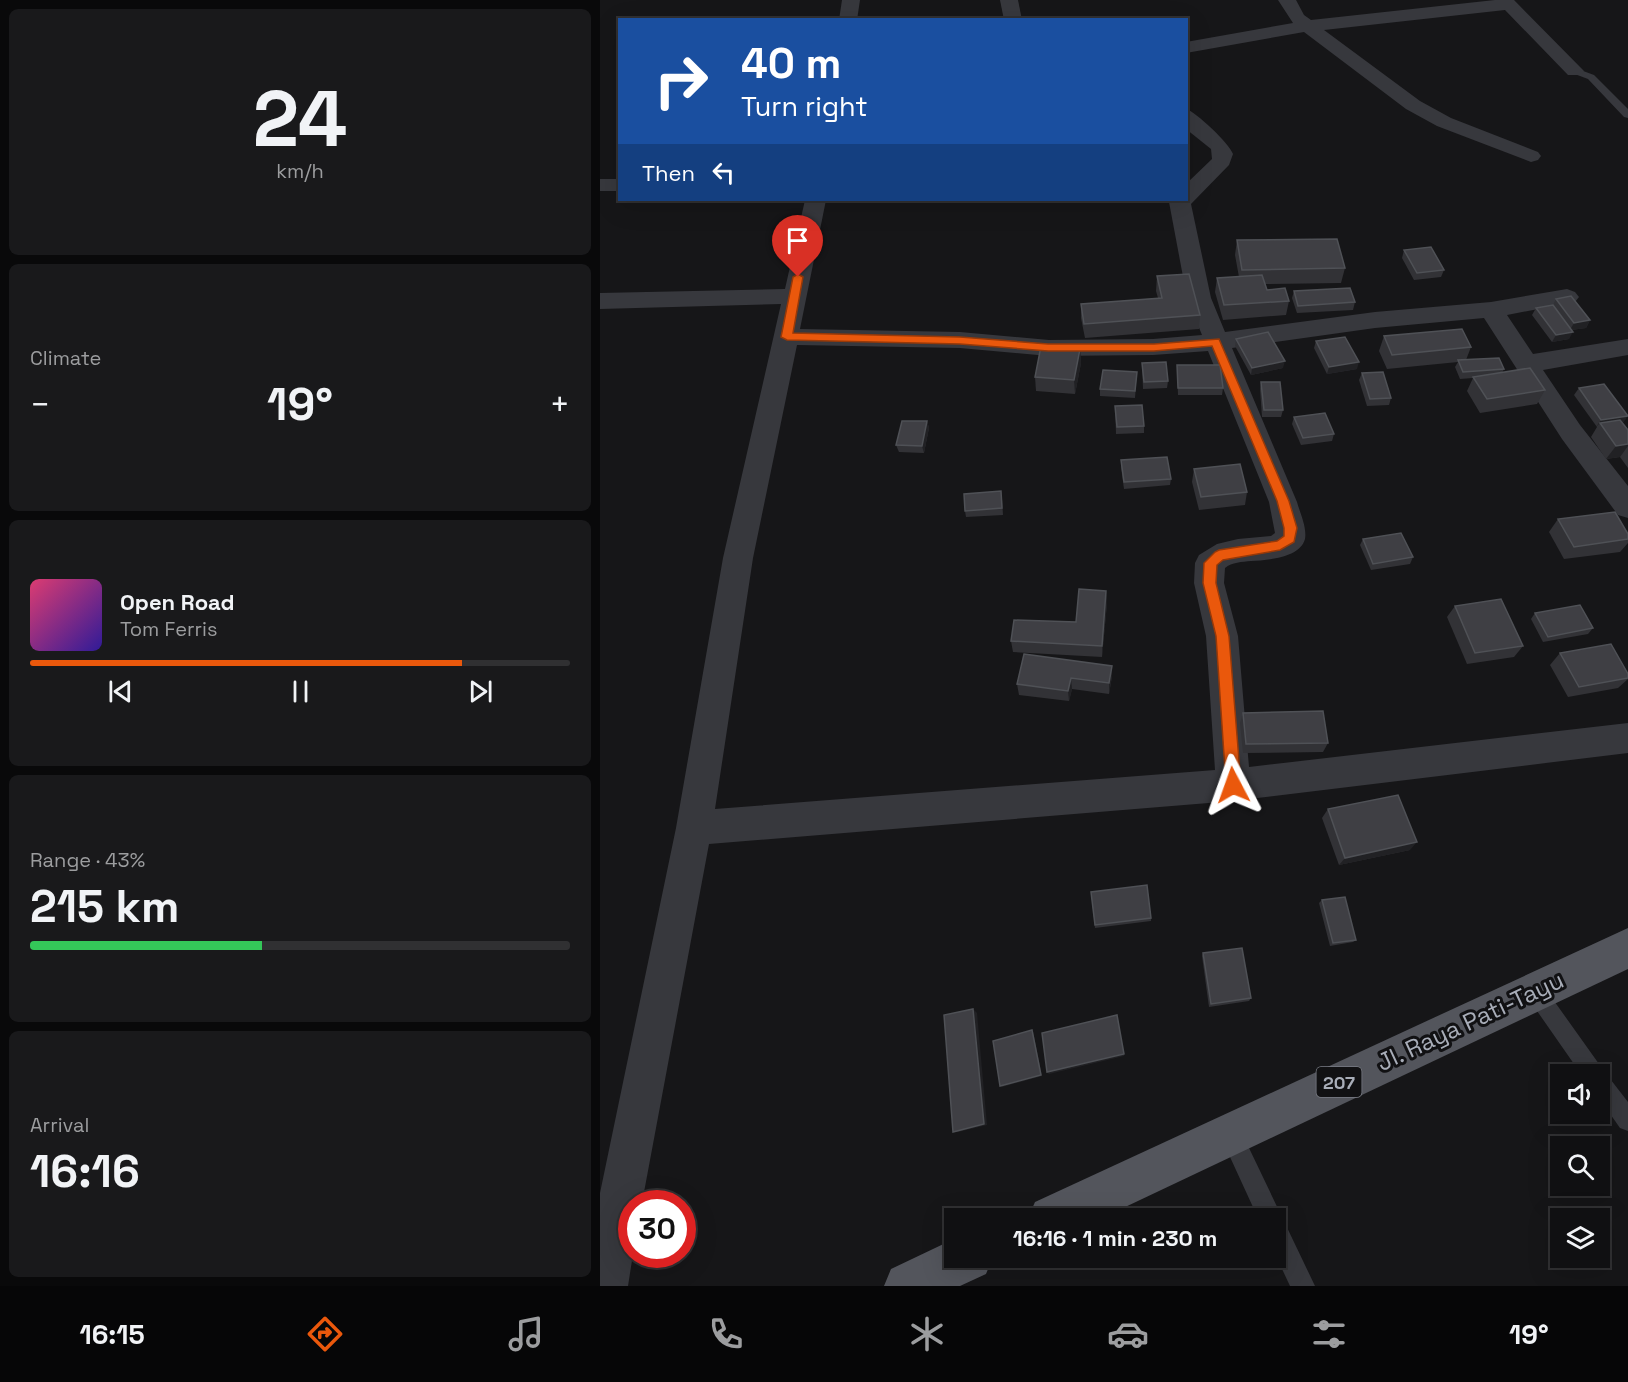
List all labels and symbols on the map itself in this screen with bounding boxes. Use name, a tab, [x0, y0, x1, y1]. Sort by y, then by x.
pin	[772, 215, 823, 277]
position arrow	[1201, 753, 1265, 817]
street label: Jl. Raya Pati-Tayu	[1372, 964, 1568, 1078]
road number: 207	[1316, 1067, 1362, 1097]
speed limit sign: 30	[618, 1190, 696, 1268]

